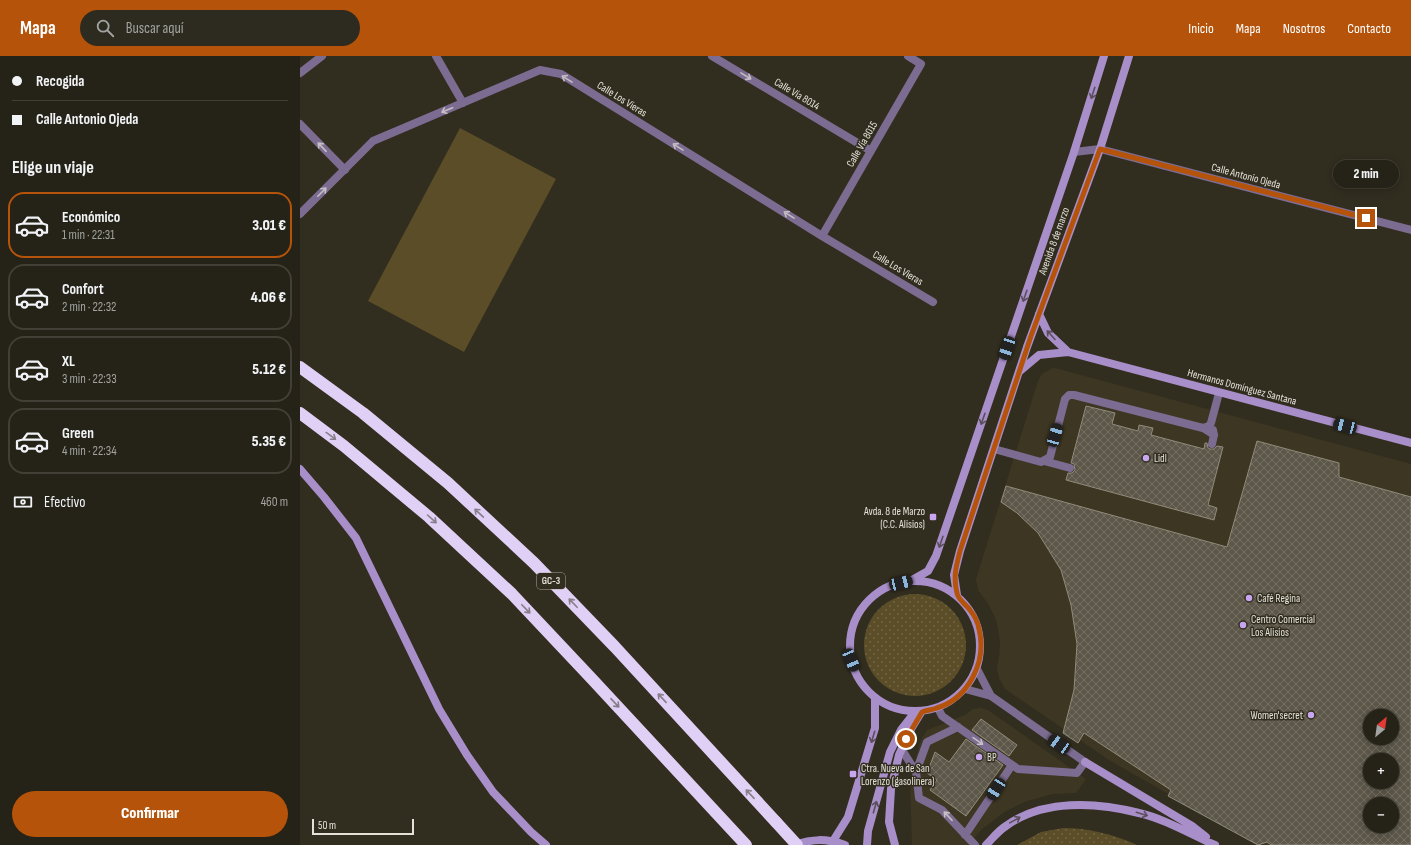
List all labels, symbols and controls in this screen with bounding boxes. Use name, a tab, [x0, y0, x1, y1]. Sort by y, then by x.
search box	[80, 10, 360, 46]
text: Mapa	[20, 17, 56, 40]
icon: search	[94, 17, 116, 39]
text: Buscar aquí	[126, 19, 183, 38]
text: Inicio	[1188, 20, 1214, 37]
text: Mapa	[1236, 20, 1261, 37]
text: Nosotros	[1283, 20, 1325, 37]
text: Contacto	[1347, 20, 1391, 37]
text: Recogida	[36, 72, 84, 91]
one-way arrow	[740, 72, 751, 80]
one-way arrow	[561, 74, 573, 82]
street label: Calle Vía 8014	[772, 75, 822, 113]
street label: Calle Los Vieras	[595, 79, 649, 119]
one-way arrow	[1089, 87, 1096, 100]
one-way arrow	[442, 107, 454, 114]
text: Calle Antonio Ojeda	[36, 110, 139, 129]
street label: Calle Vía 8015	[844, 119, 880, 169]
one-way arrow	[317, 142, 327, 152]
one-way arrow	[673, 143, 684, 151]
text: Elige un viaje	[12, 157, 94, 178]
callout: 2 min	[1333, 160, 1399, 188]
street label: Calle Antonio Ojeda	[1210, 161, 1282, 191]
text: 2 min	[1353, 166, 1379, 182]
one-way arrow	[317, 187, 327, 197]
street label: Avenida 8 de marzo	[1035, 205, 1072, 277]
icon: car	[14, 207, 50, 243]
text: Económico	[62, 208, 120, 227]
route end	[1357, 209, 1375, 227]
one-way arrow	[784, 211, 795, 219]
text: 3.01 €	[252, 216, 286, 235]
text: 1 min · 22:31	[62, 227, 115, 243]
street label: Calle Los Vieras	[870, 248, 926, 288]
icon: car	[14, 279, 50, 315]
text: Confort	[62, 280, 104, 299]
text: 4.06 €	[251, 288, 286, 307]
one-way arrow	[1021, 290, 1028, 303]
text: 2 min · 22:32	[62, 299, 116, 315]
one-way arrow	[1047, 330, 1056, 340]
car	[997, 335, 1017, 361]
icon: car	[14, 351, 50, 387]
text: XL	[62, 352, 75, 371]
text: 5.12 €	[252, 360, 286, 379]
street label: Hermanos Domínguez Santana	[1186, 366, 1298, 408]
text: 3 min · 22:33	[62, 371, 117, 387]
one-way arrow	[979, 413, 986, 426]
car	[1332, 417, 1358, 435]
car	[1046, 422, 1064, 448]
icon: car	[14, 423, 50, 459]
text: Green	[62, 424, 94, 443]
text: 5.35 €	[252, 432, 286, 451]
one-way arrow	[326, 432, 337, 440]
text: 4 min · 22:34	[62, 443, 117, 459]
place label: Lidl	[1154, 452, 1167, 465]
marker: Lidl	[1141, 453, 1151, 463]
icon: cash	[12, 491, 34, 513]
text: Efectivo	[44, 493, 85, 512]
text: 460 m	[261, 494, 288, 510]
place label: Avda. 8 de Marzo (C.C. Alisios)	[863, 505, 925, 531]
one-way arrow	[474, 508, 485, 517]
marker: Avda. 8 de Marzo (C.C. Alisios)	[928, 512, 938, 522]
one-way arrow	[426, 514, 436, 523]
one-way arrow	[937, 536, 944, 549]
road number: GC-3	[537, 573, 565, 589]
car	[888, 574, 914, 592]
place label: Café Regina	[1257, 592, 1300, 605]
marker: Café Regina	[1244, 593, 1254, 603]
one-way arrow	[568, 598, 577, 608]
one-way arrow	[521, 604, 530, 614]
place label: Centro Comercial Los Alisios	[1251, 613, 1315, 639]
marker: Centro Comercial Los Alisios	[1238, 620, 1248, 630]
car	[841, 647, 861, 673]
one-way arrow	[657, 693, 666, 703]
one-way arrow	[610, 698, 620, 708]
place label: Women'secret	[1251, 709, 1304, 722]
north arrow	[1363, 709, 1399, 745]
map controls	[1363, 709, 1399, 833]
marker: Women'secret	[1306, 710, 1316, 720]
one-way arrow	[869, 730, 876, 743]
route start	[897, 730, 915, 748]
car	[1046, 732, 1072, 756]
one-way arrow	[972, 737, 983, 745]
place label: BP	[987, 751, 997, 764]
marker: BP	[974, 752, 984, 762]
button: +	[1363, 753, 1399, 789]
place label: Ctra. Nueva de San Lorenzo (gasolinera)	[861, 762, 934, 788]
marker: Ctra. Nueva de San Lorenzo (gasolinera)	[848, 769, 858, 779]
car	[984, 776, 1008, 802]
one-way arrow	[745, 788, 754, 799]
button: Confirmar	[12, 791, 288, 837]
button: −	[1363, 797, 1399, 833]
one-way arrow	[872, 801, 879, 814]
one-way arrow	[1135, 811, 1148, 818]
one-way arrow	[944, 812, 953, 822]
one-way arrow	[1009, 816, 1021, 824]
scale bar	[312, 817, 414, 836]
text: 50 m	[318, 819, 336, 832]

